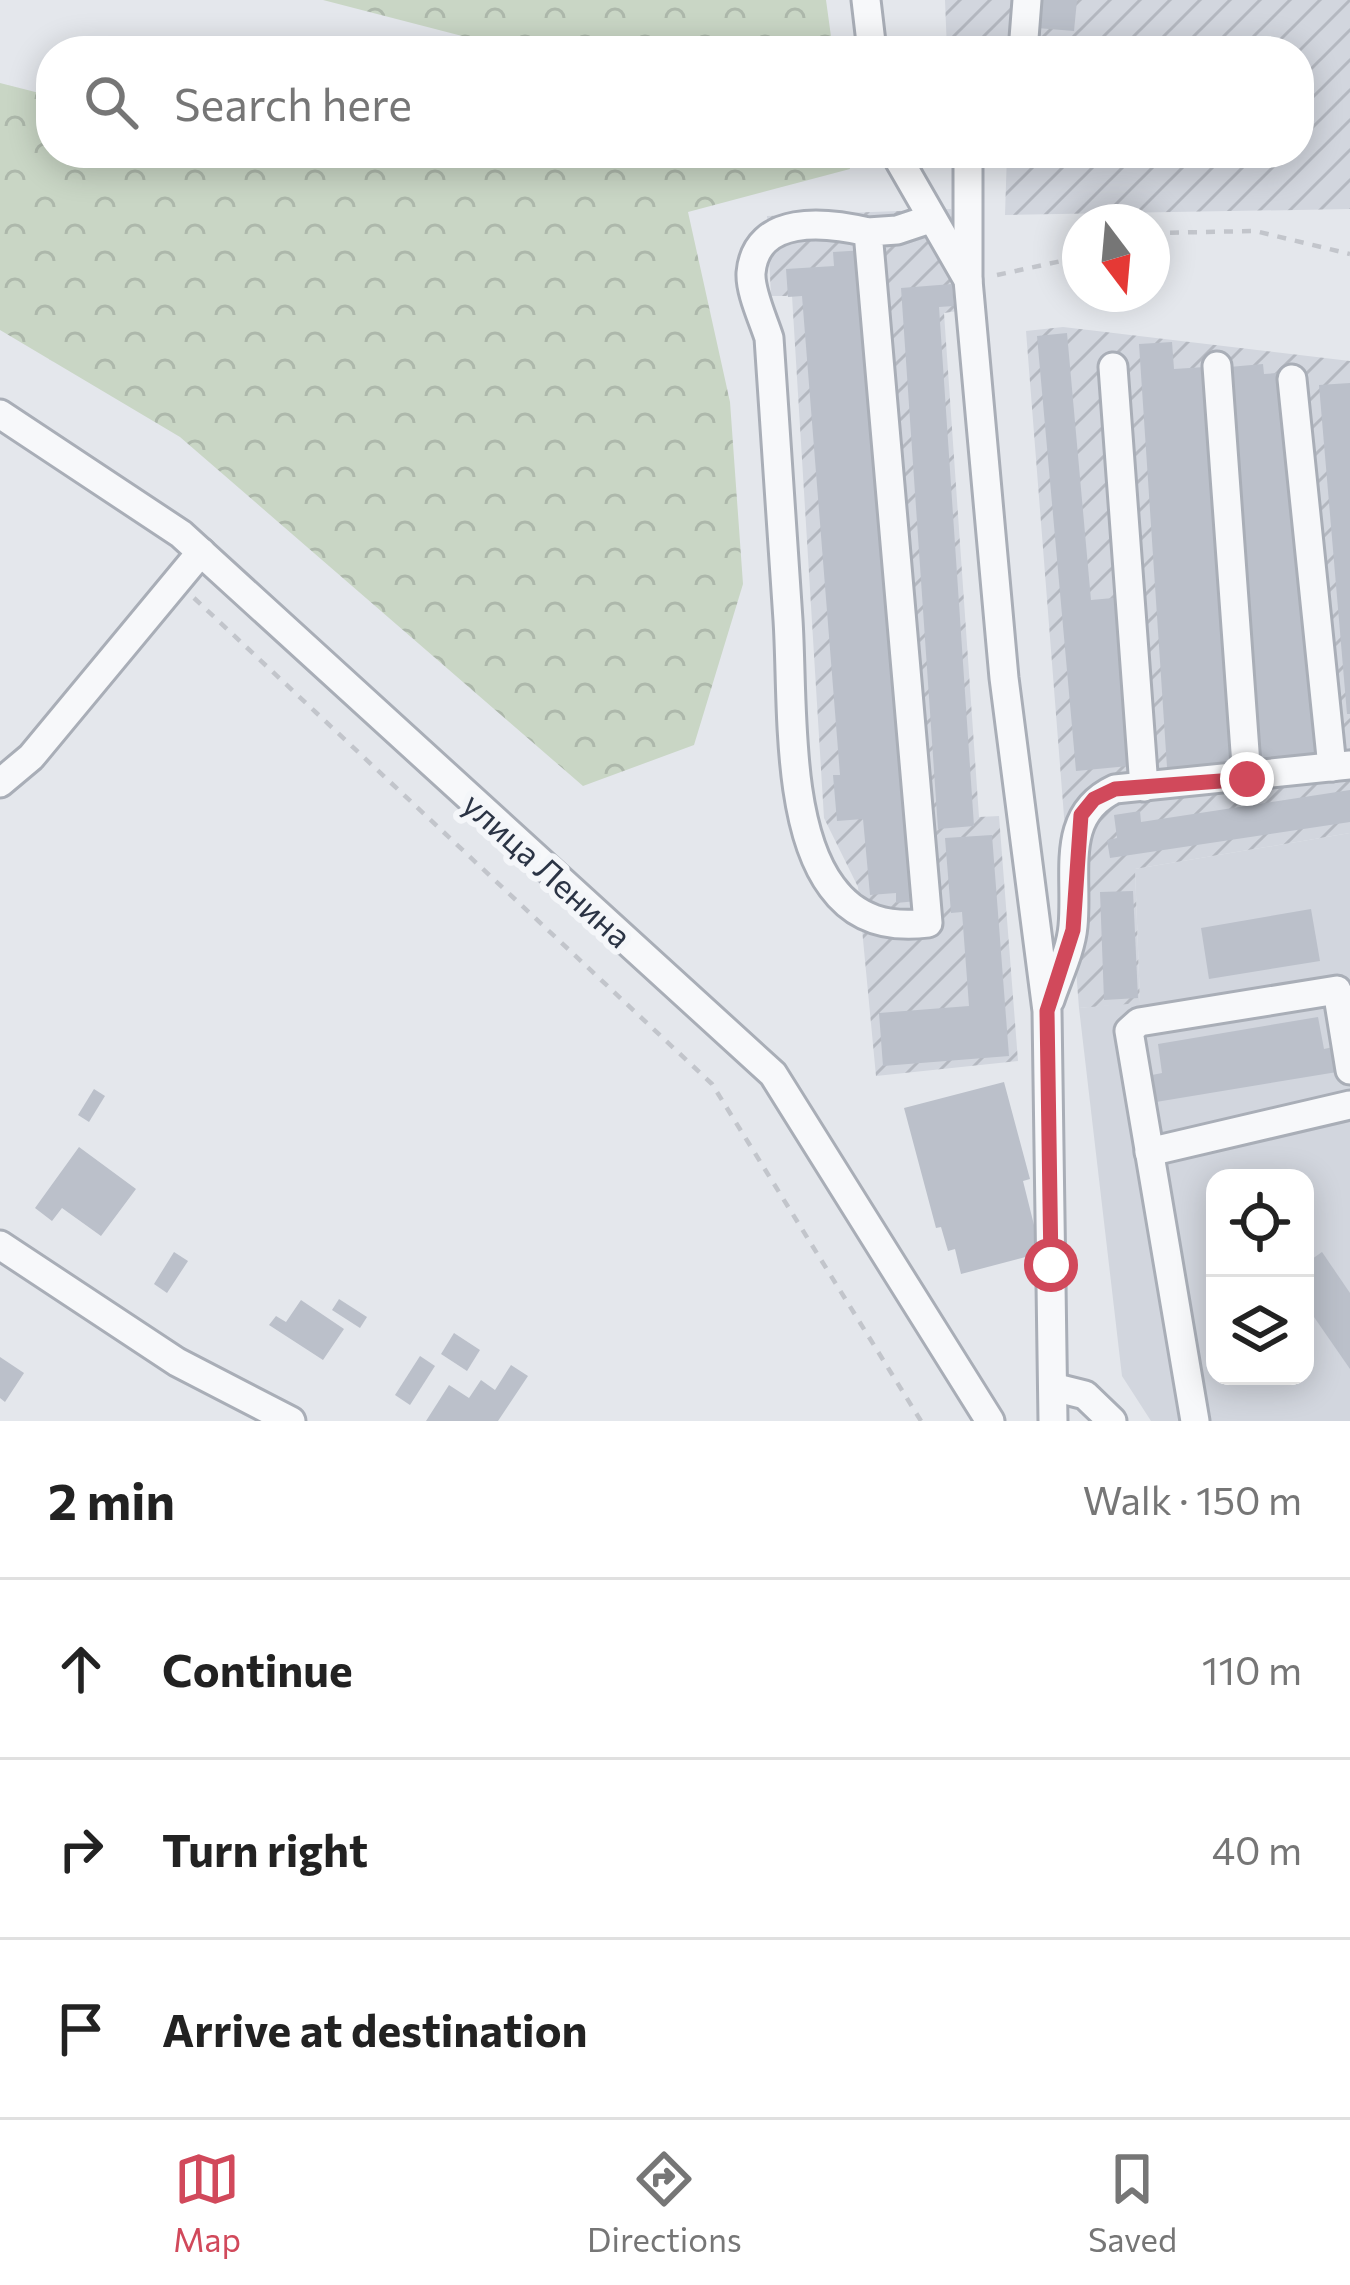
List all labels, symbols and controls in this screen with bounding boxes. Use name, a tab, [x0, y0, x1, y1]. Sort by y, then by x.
search box	[36, 36, 1314, 168]
icon: search	[78, 69, 144, 135]
text: Search here	[174, 75, 412, 130]
north arrow	[1062, 204, 1170, 312]
route end	[1220, 752, 1274, 806]
street label: улица Ленина	[455, 783, 641, 955]
map controls	[1206, 1169, 1314, 1385]
button: locate	[1206, 1169, 1314, 1277]
route start	[1024, 1238, 1078, 1292]
button: layers	[1206, 1277, 1314, 1385]
text: 2 min	[48, 1468, 175, 1531]
text: Walk · 150 m	[1083, 1475, 1302, 1523]
icon: ahead	[48, 1636, 114, 1702]
text: Continue	[162, 1641, 353, 1696]
text: 110 m	[1202, 1645, 1302, 1693]
icon: right	[48, 1816, 114, 1882]
text: Turn right	[162, 1821, 368, 1876]
text: 40 m	[1212, 1825, 1302, 1873]
icon: arrive	[48, 1996, 114, 2062]
text: Arrive at destination	[162, 2001, 588, 2056]
tab: Map	[173, 2146, 241, 2259]
tab: Directions	[587, 2146, 742, 2259]
tab: Saved	[1088, 2146, 1177, 2259]

